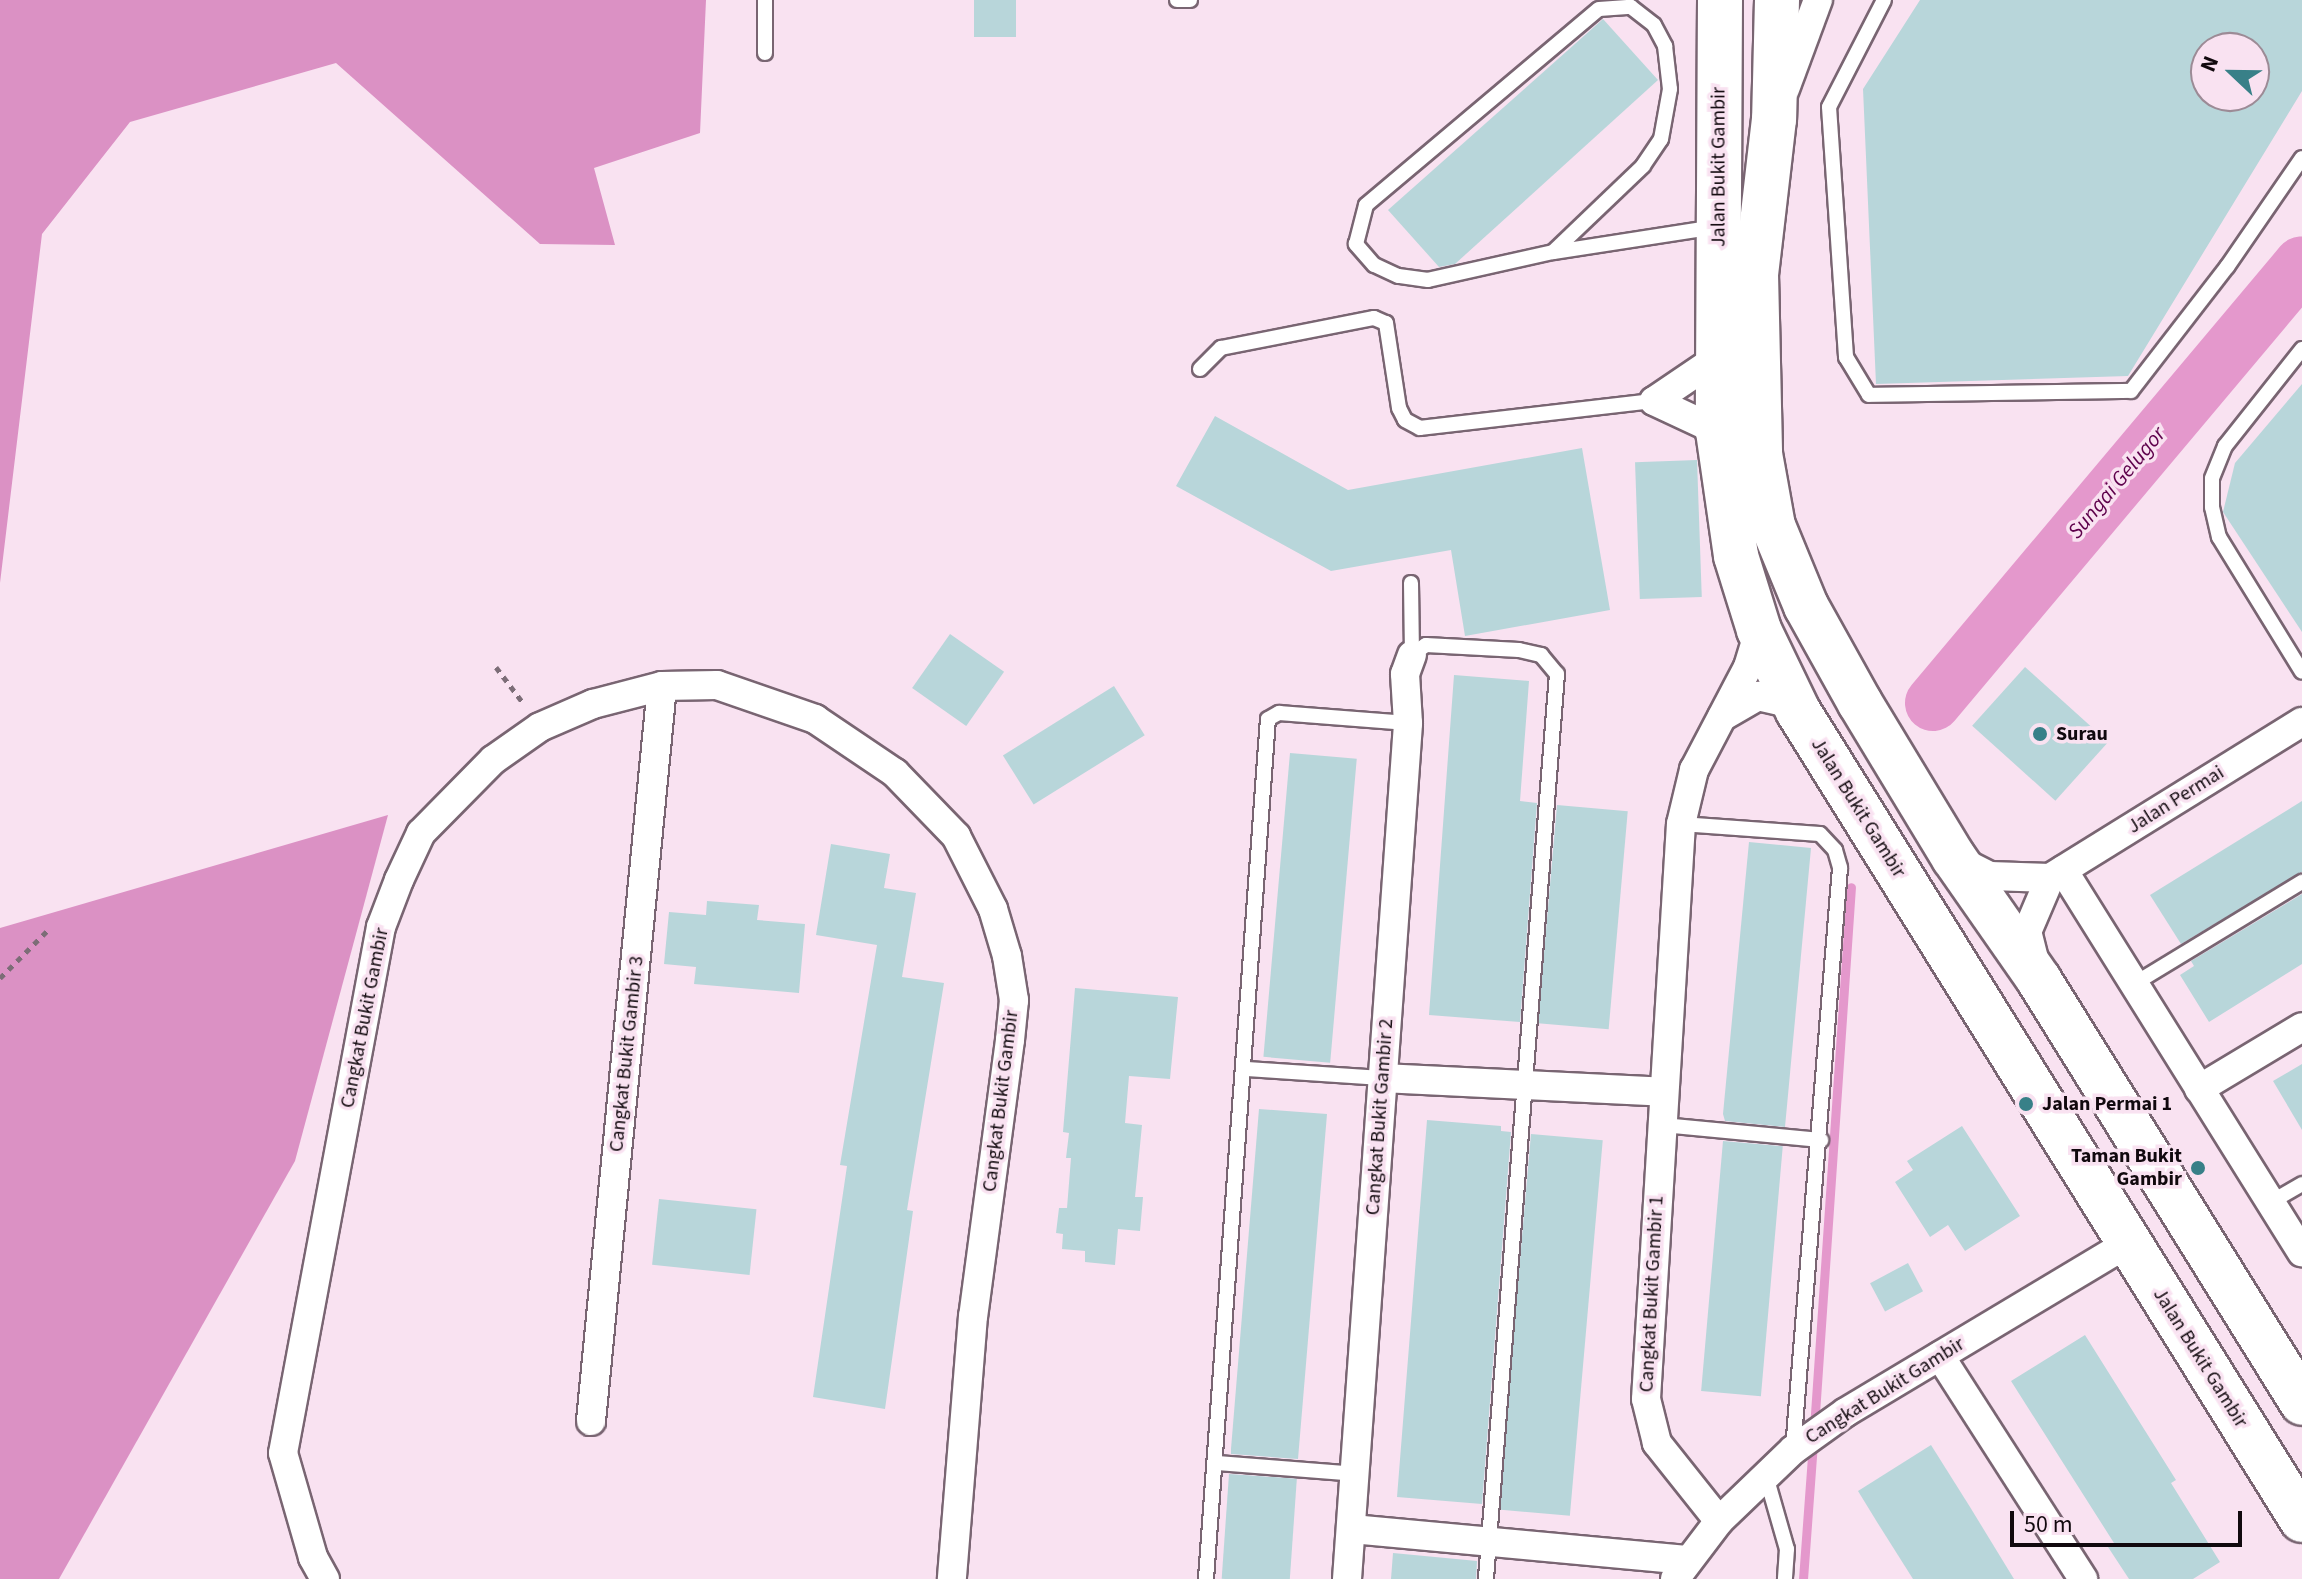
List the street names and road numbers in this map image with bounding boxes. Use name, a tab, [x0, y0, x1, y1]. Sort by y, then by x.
street label: Jalan Bukit Gambir	[1707, 87, 1731, 247]
street label: Jalan Bukit Gambir	[1805, 734, 1911, 882]
street label: Jalan Permai	[2123, 761, 2229, 839]
street label: Cangkat Bukit Gambir	[336, 926, 394, 1110]
street label: Cangkat Bukit Gambir 3	[605, 955, 649, 1153]
street label: Cangkat Bukit Gambir	[978, 1009, 1024, 1193]
street label: Cangkat Bukit Gambir 2	[1361, 1018, 1399, 1216]
street label: Cangkat Bukit Gambir 1	[1635, 1195, 1669, 1393]
street label: Jalan Bukit Gambir	[2147, 1284, 2253, 1432]
street label: Cangkat Bukit Gambir	[1801, 1332, 1969, 1450]

